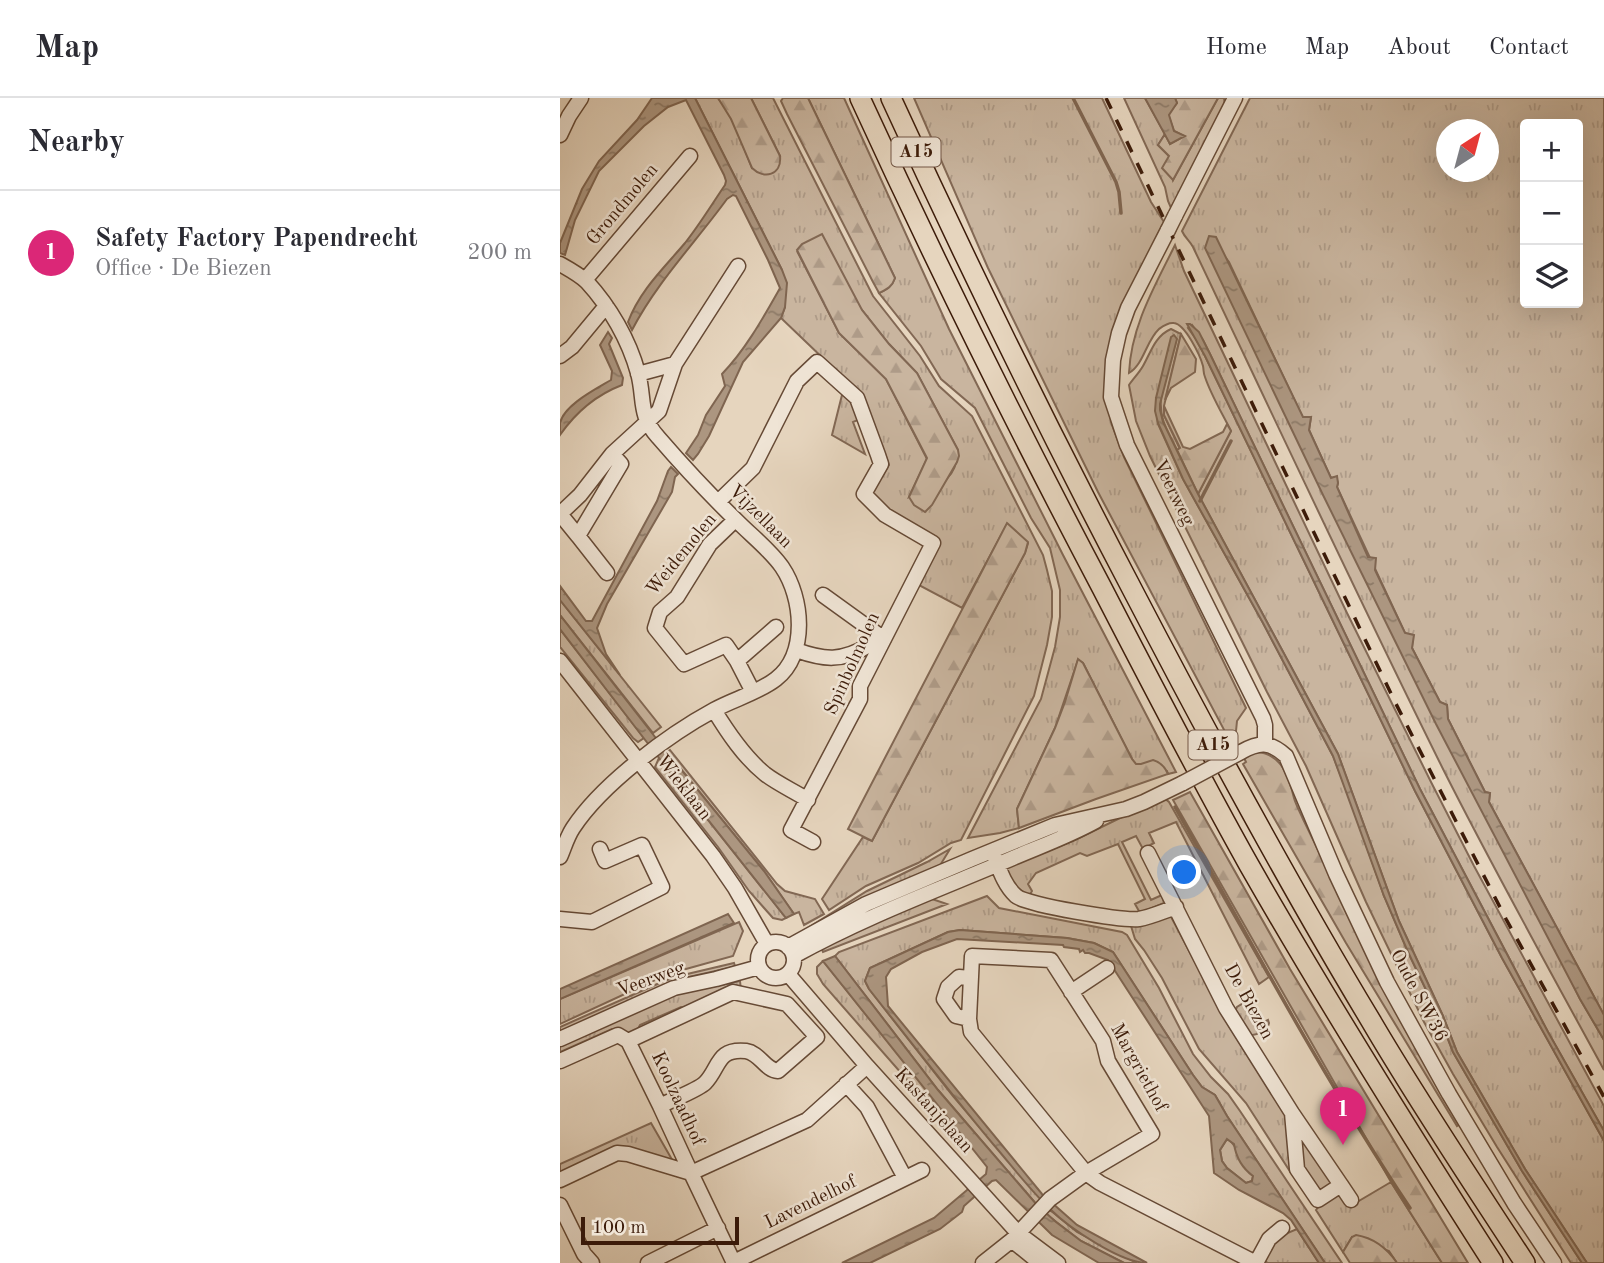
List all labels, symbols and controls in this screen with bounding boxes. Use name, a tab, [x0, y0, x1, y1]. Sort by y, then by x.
text: Map	[35, 32, 99, 65]
text: Home	[1206, 36, 1267, 60]
text: Map	[1305, 36, 1349, 60]
text: About	[1387, 36, 1451, 60]
text: Contact	[1489, 36, 1569, 60]
north arrow	[1436, 119, 1499, 182]
map controls	[1520, 119, 1583, 308]
button: +	[1520, 119, 1583, 182]
text: Nearby	[28, 128, 125, 158]
road number: A15	[892, 138, 940, 166]
street label: Grondmolen	[584, 161, 662, 249]
button: −	[1520, 182, 1583, 245]
text: Safety Factory Papendrecht	[95, 226, 418, 252]
text: 1	[44, 241, 58, 264]
text: 200 m	[467, 241, 532, 264]
button: layers	[1520, 245, 1583, 308]
text: Office · De Biezen	[95, 257, 272, 280]
street label: Veerweg	[1149, 457, 1197, 530]
street label: Vijzellaan	[724, 481, 796, 553]
street label: Weidemolen	[643, 510, 721, 600]
street label: Spinbolmolen	[822, 610, 884, 718]
road number: A15	[1188, 730, 1238, 760]
street label: Wieklaan	[652, 752, 714, 824]
your location	[1167, 855, 1201, 889]
street label: Oude SW36	[1386, 947, 1450, 1045]
street label: Veerweg	[614, 959, 688, 1001]
street label: De Biezen	[1220, 961, 1276, 1043]
street label: Margriethof	[1106, 1021, 1170, 1116]
street label: Koolzaadhof	[647, 1049, 707, 1150]
street label: Kastanjelaan	[890, 1065, 976, 1157]
pin: 1	[1320, 1087, 1366, 1145]
street label: Lavendelhof	[762, 1172, 861, 1233]
scale bar	[581, 1214, 738, 1246]
text: 100 m	[592, 1219, 645, 1238]

